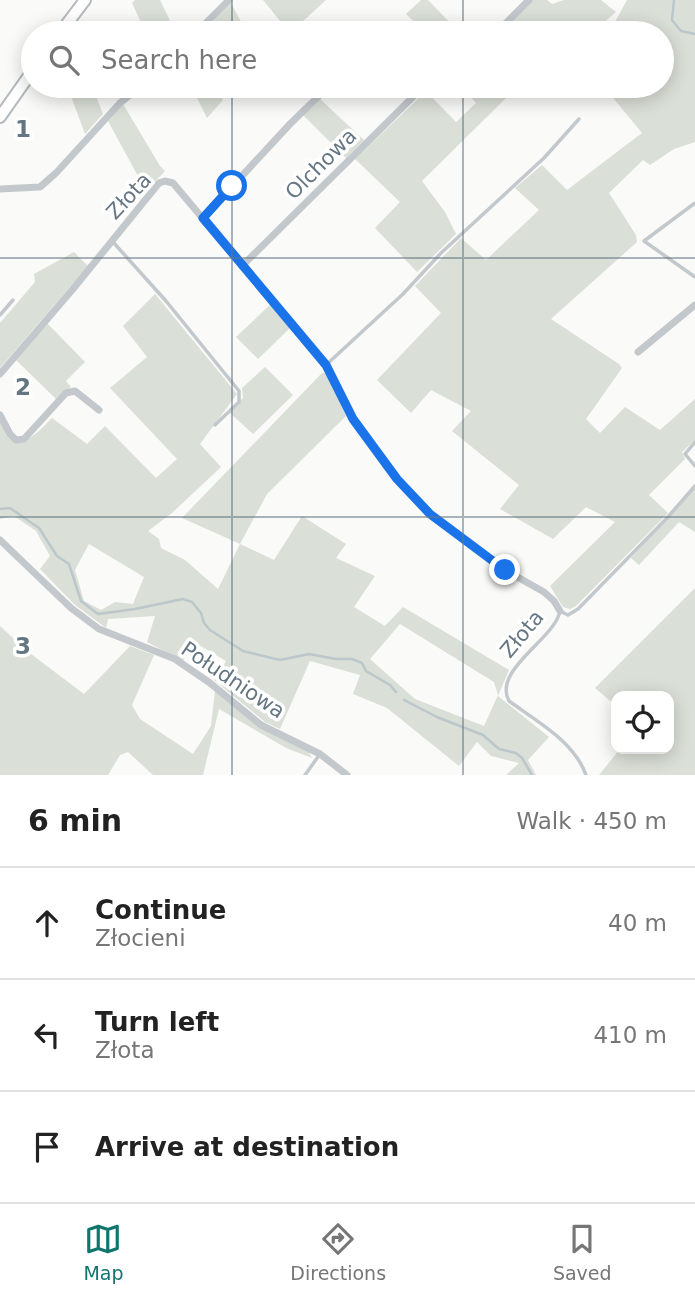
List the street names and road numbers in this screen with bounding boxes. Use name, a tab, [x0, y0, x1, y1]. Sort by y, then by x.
street label: Olchowa	[281, 124, 361, 204]
street label: Złota	[102, 168, 156, 224]
street label: Złota	[495, 605, 549, 663]
street label: Południowa	[177, 637, 289, 723]

